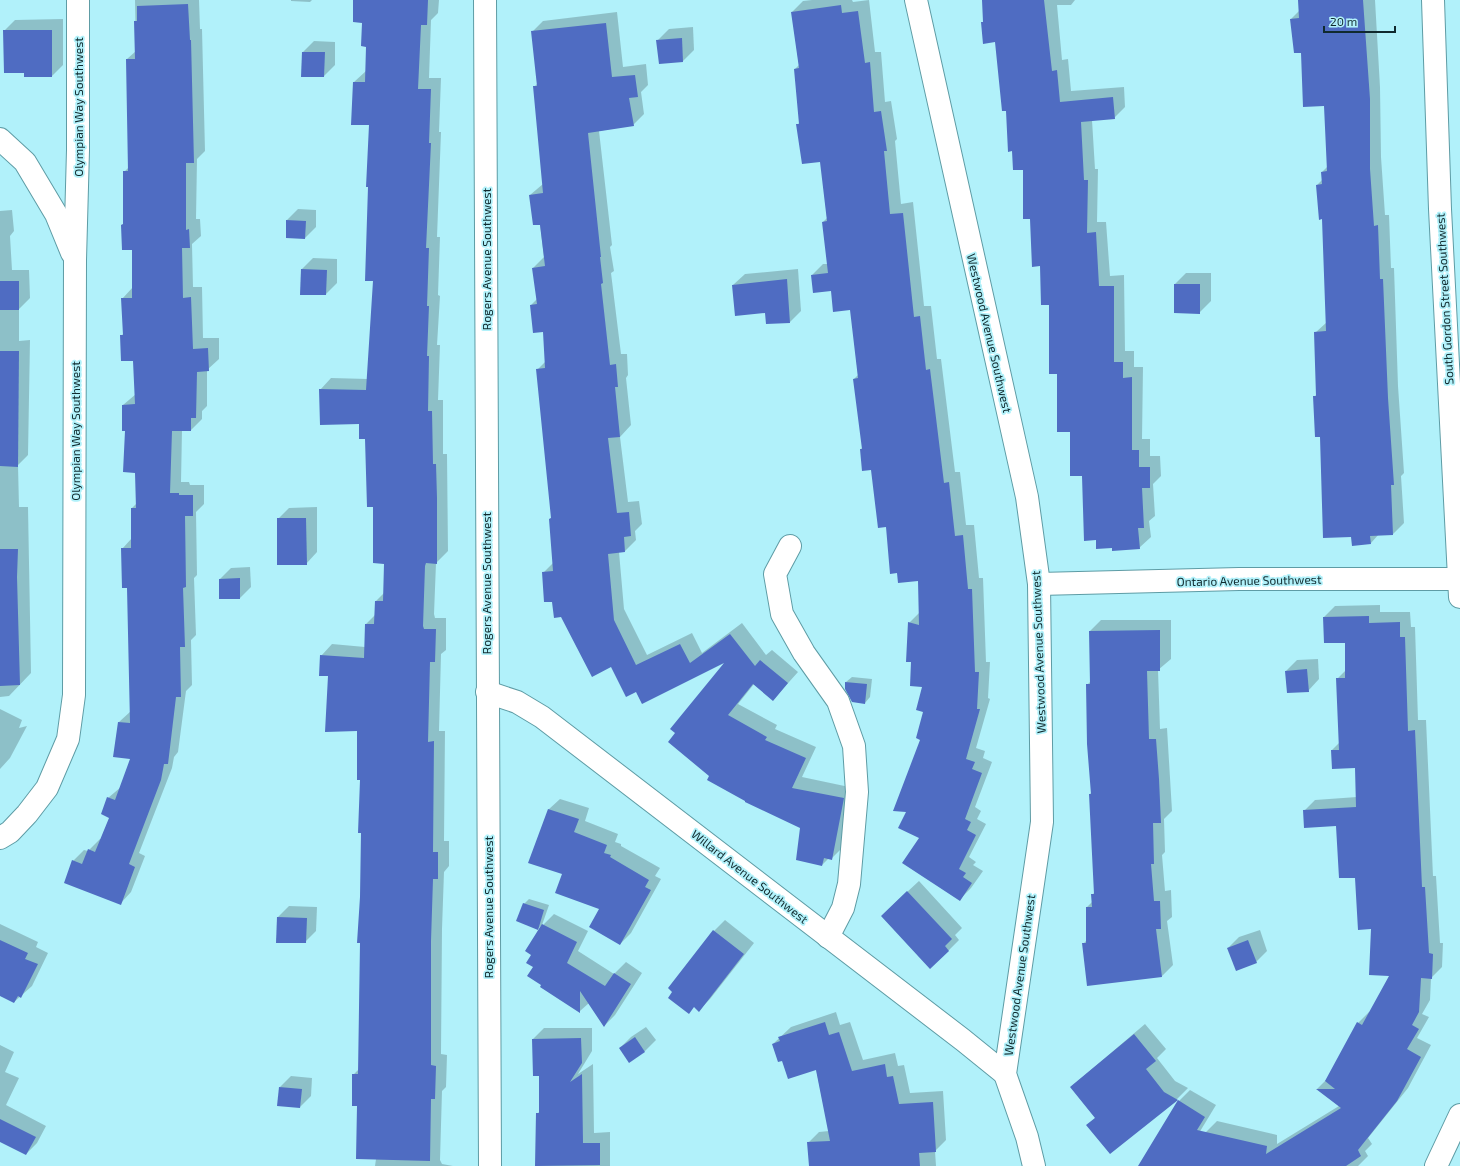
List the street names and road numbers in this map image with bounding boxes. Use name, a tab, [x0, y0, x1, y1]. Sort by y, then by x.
street label: Olympian Way Southwest	[71, 37, 85, 177]
street label: Rogers Avenue Southwest	[479, 187, 493, 330]
street label: South Gordon Street Southwest	[1432, 212, 1455, 385]
street label: Westwood Avenue Southwest	[965, 252, 1015, 414]
street label: Olympian Way Southwest	[68, 361, 82, 501]
street label: Rogers Avenue Southwest	[479, 511, 493, 654]
street label: Westwood Avenue Southwest	[1028, 570, 1048, 734]
street label: Ontario Avenue Southwest	[1176, 572, 1322, 588]
street label: Willard Avenue Southwest	[689, 826, 811, 926]
street label: Rogers Avenue Southwest	[481, 835, 495, 978]
street label: Westwood Avenue Southwest	[1001, 893, 1037, 1057]

